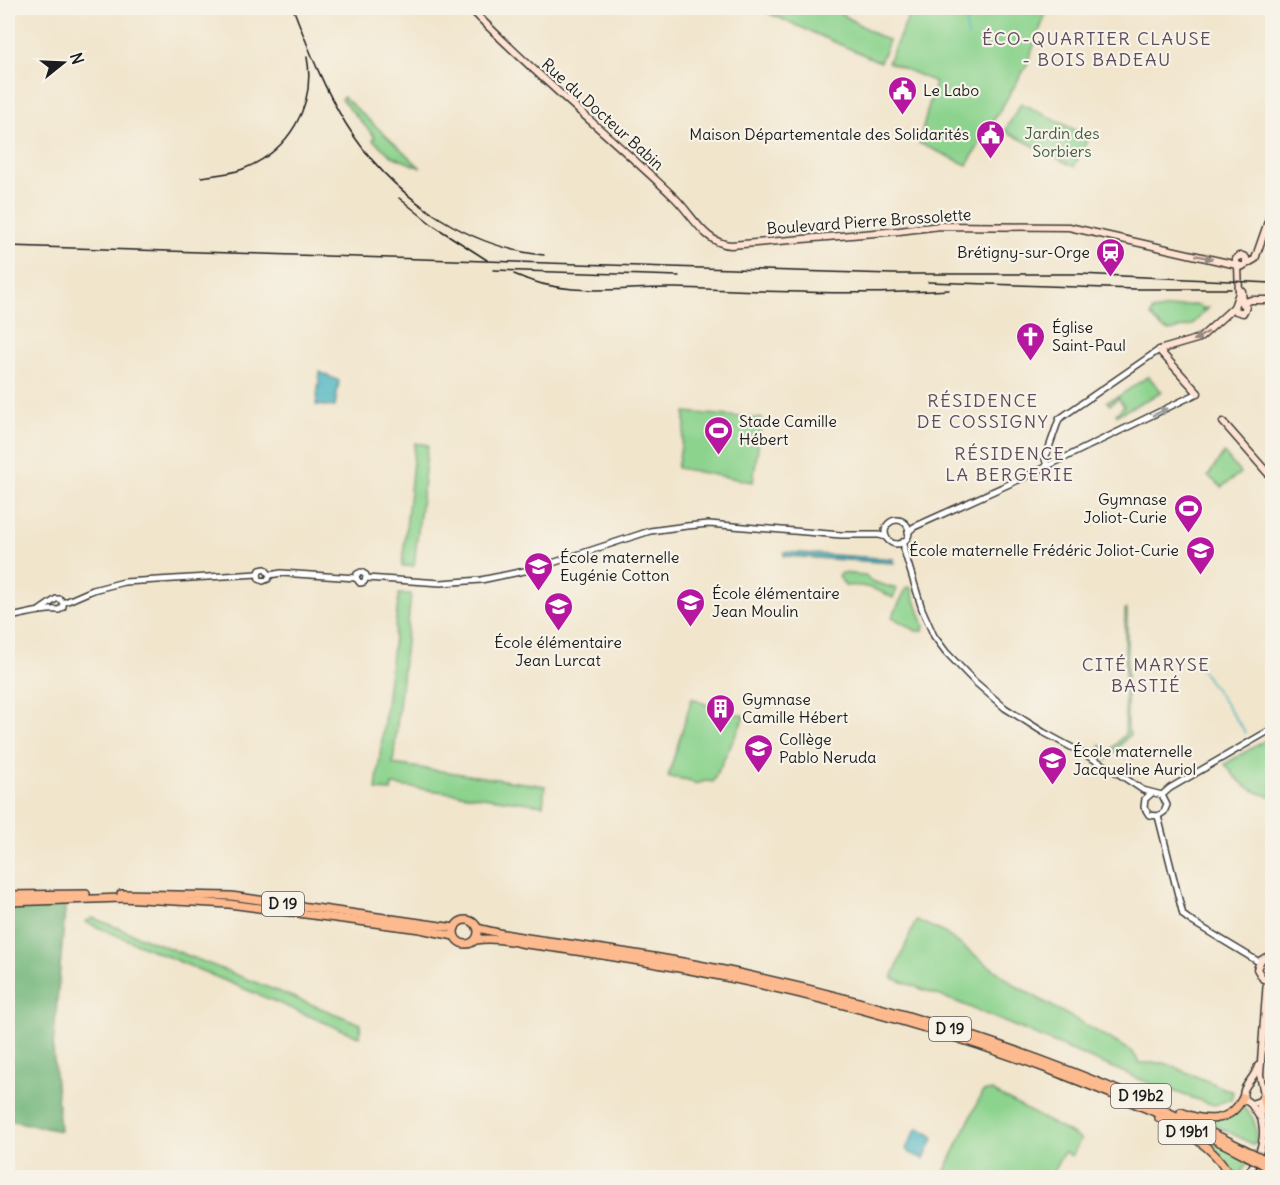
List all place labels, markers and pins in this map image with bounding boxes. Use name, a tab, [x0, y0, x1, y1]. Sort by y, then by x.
public building icon: Le Labo	[886, 74, 918, 116]
place label: Le Labo	[923, 80, 979, 100]
public building icon: Maison Départementale des Solidarités	[974, 118, 1006, 160]
place label: Maison Départementale des Solidarités	[689, 124, 969, 144]
station icon: Brétigny-sur-Orge	[1095, 236, 1127, 278]
place label: Brétigny-sur-Orge	[957, 242, 1090, 262]
place label: Église Saint-Paul	[1052, 317, 1126, 355]
church icon: Église Saint-Paul	[1015, 320, 1047, 362]
place label: Stade Camille Hébert	[739, 411, 837, 449]
sports icon: Stade Camille Hébert	[702, 414, 734, 456]
place label: Gymnase Joliot-Curie	[1084, 489, 1167, 527]
sports icon: Gymnase Joliot-Curie	[1172, 492, 1204, 534]
school or university icon: École maternelle Frédéric Joliot-Curie	[1184, 534, 1216, 576]
place label: École maternelle Frédéric Joliot-Curie	[909, 540, 1179, 560]
place label: École maternelle Eugénie Cotton	[560, 547, 679, 585]
school or university icon: École maternelle Eugénie Cotton	[523, 550, 555, 592]
place label: École élémentaire Jean Moulin	[712, 583, 840, 621]
school or university icon: École élémentaire Jean Moulin	[675, 586, 707, 628]
school or university icon: École élémentaire Jean Lurcat	[542, 590, 574, 632]
place label: École élémentaire Jean Lurcat	[494, 632, 622, 670]
place label: Gymnase Camille Hébert	[742, 689, 849, 727]
building icon: Gymnase Camille Hébert	[705, 692, 737, 734]
place label: Collège Pablo Neruda	[779, 729, 877, 767]
school or university icon: Collège Pablo Neruda	[742, 732, 774, 774]
place label: École maternelle Jacqueline Auriol	[1073, 741, 1196, 779]
school or university icon: École maternelle Jacqueline Auriol	[1036, 744, 1068, 786]

